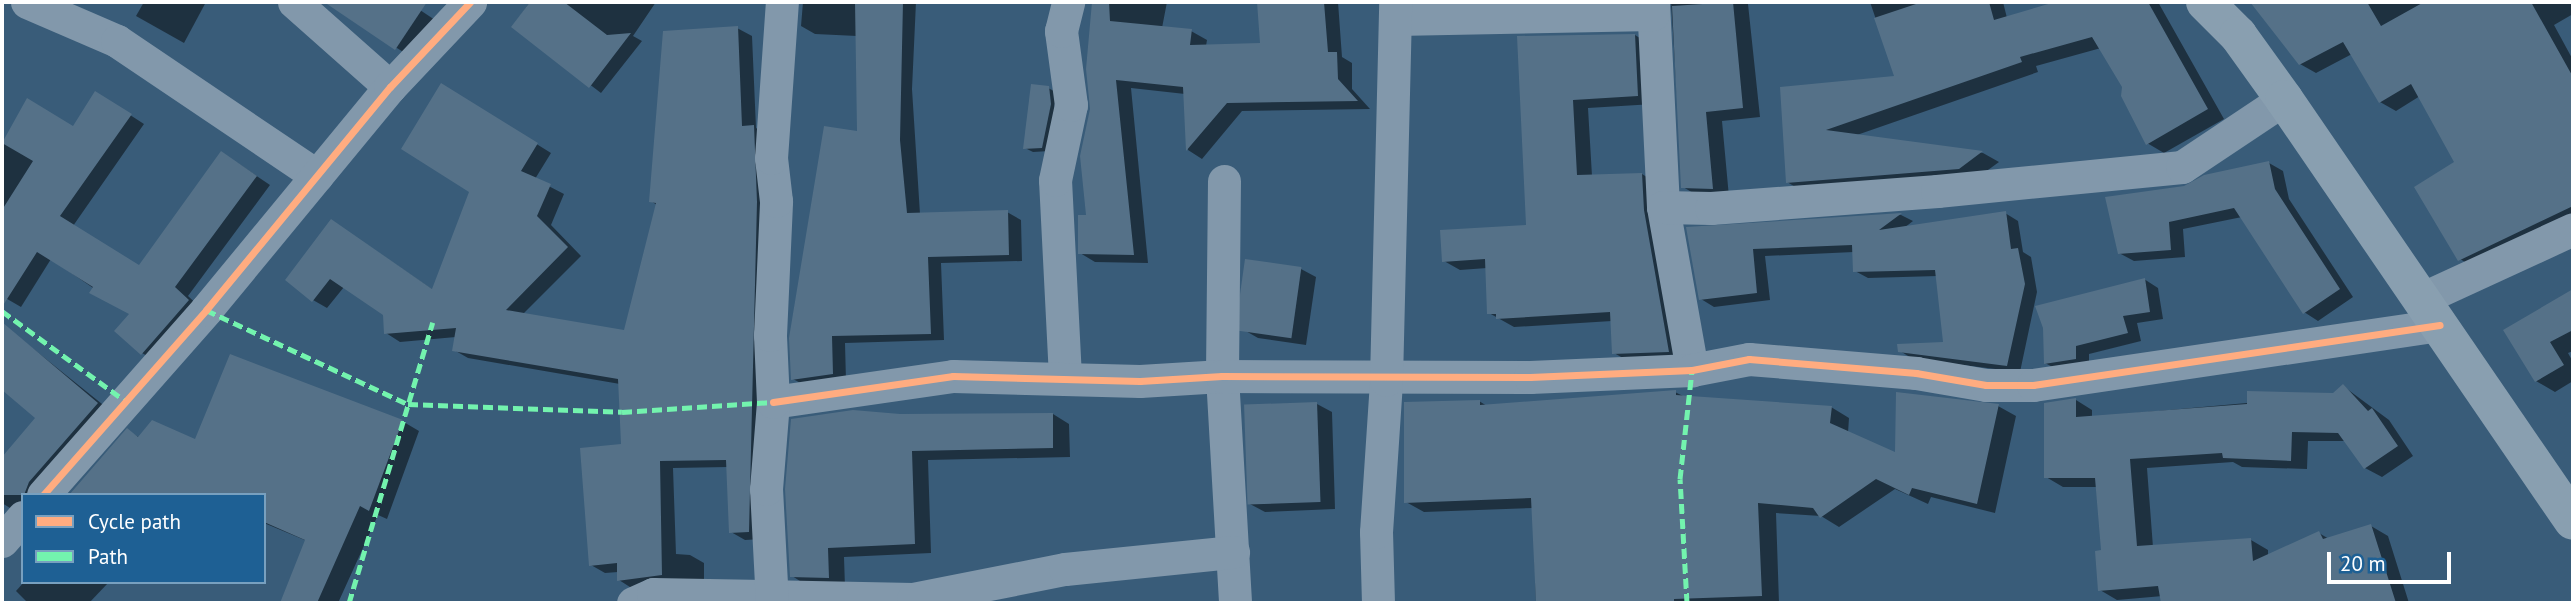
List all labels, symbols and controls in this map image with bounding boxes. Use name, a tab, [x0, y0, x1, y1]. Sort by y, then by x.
legend	[21, 493, 266, 584]
text: Cycle path	[88, 508, 181, 535]
scale bar	[2330, 538, 2454, 582]
text: Path	[88, 543, 128, 570]
text: 20 m	[2340, 550, 2386, 577]

